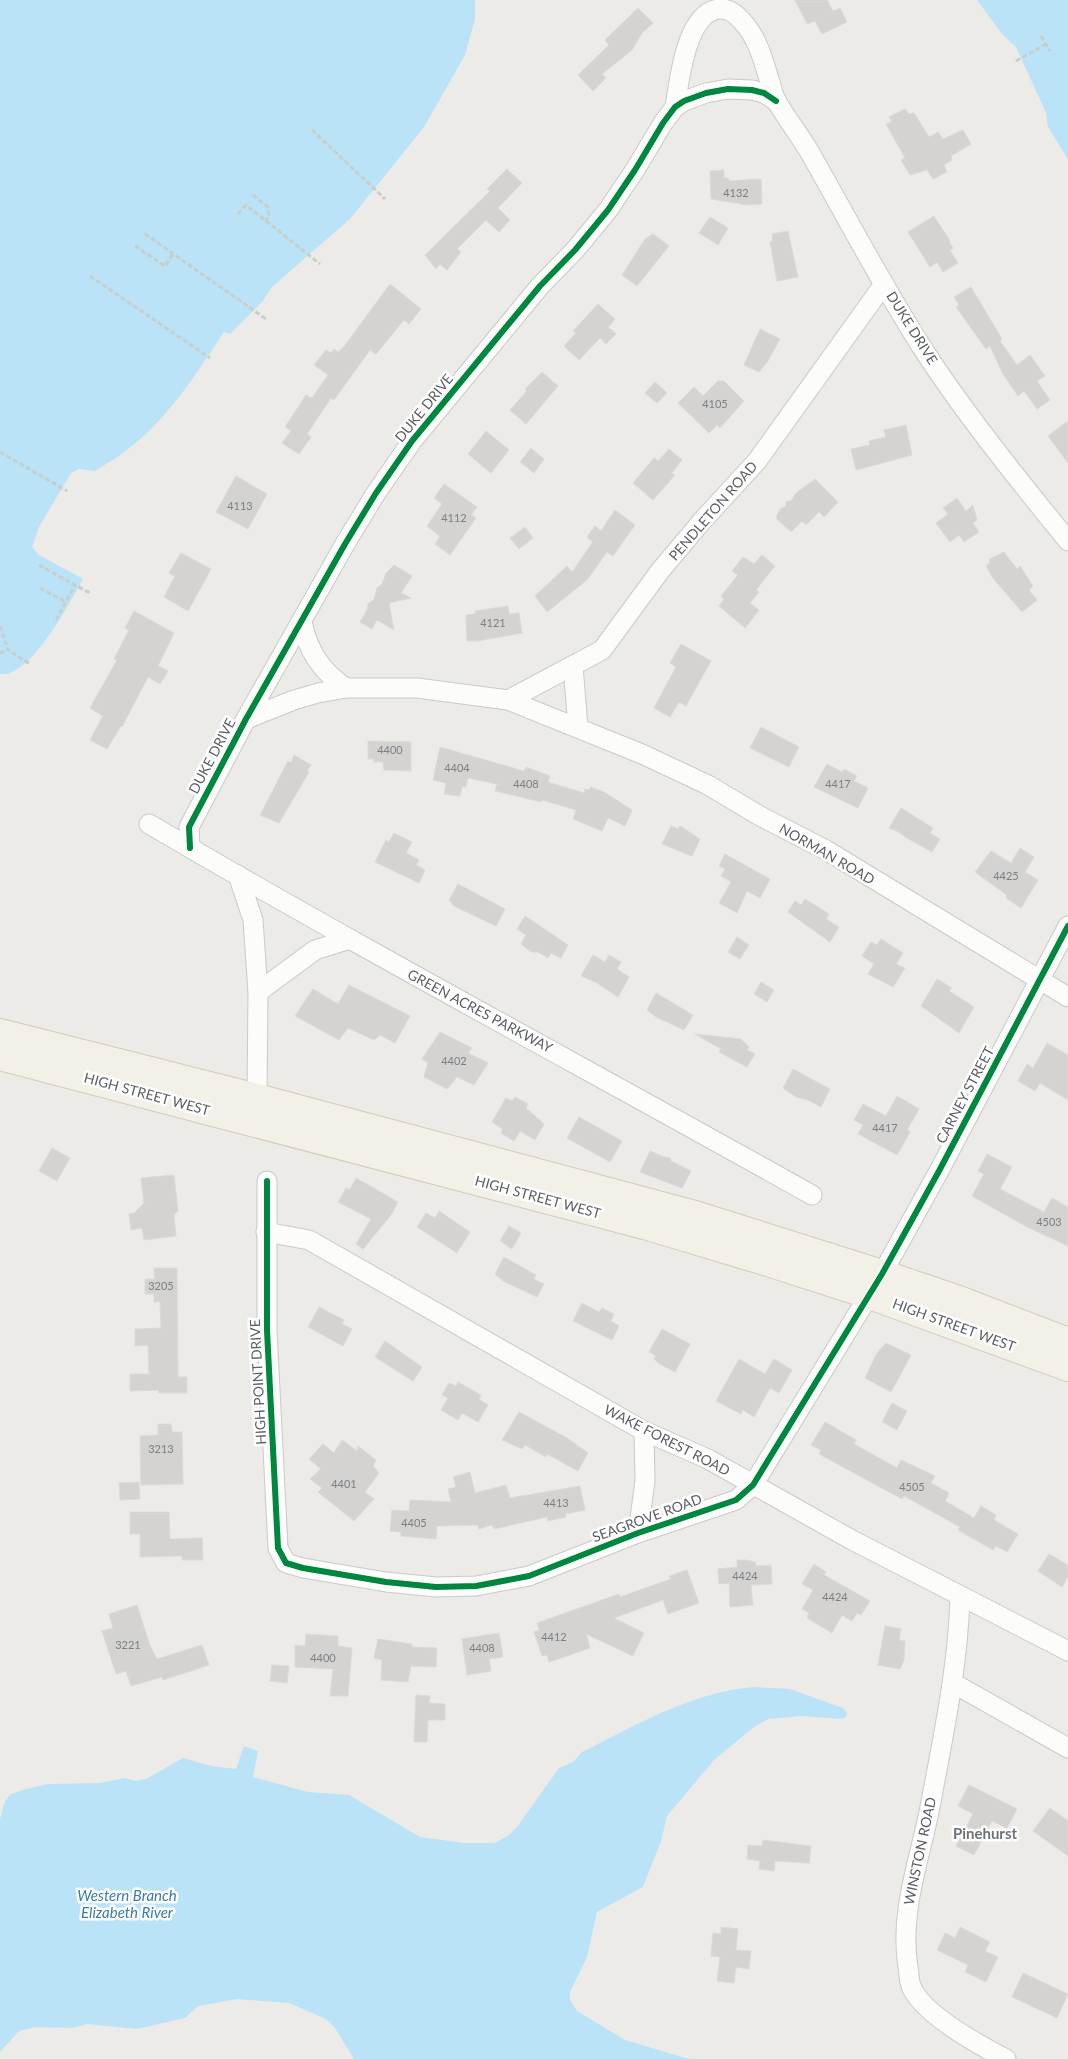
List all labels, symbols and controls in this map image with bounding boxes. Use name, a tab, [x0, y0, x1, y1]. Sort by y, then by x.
house number: 4132	[723, 186, 749, 199]
street label: DUKE DRIVE	[883, 288, 942, 367]
street label: DUKE DRIVE	[391, 370, 456, 445]
house number: 4105	[702, 397, 728, 410]
street label: PENDLETON ROAD	[665, 457, 760, 564]
house number: 4113	[227, 499, 253, 512]
house number: 4112	[441, 511, 467, 524]
house number: 4121	[480, 616, 506, 629]
street label: DUKE DRIVE	[185, 715, 238, 796]
house number: 4400	[377, 743, 403, 756]
house number: 4404	[444, 761, 470, 774]
house number: 4408	[513, 777, 539, 790]
house number: 4417	[825, 777, 851, 790]
street label: NORMAN ROAD	[777, 819, 878, 888]
house number: 4425	[993, 869, 1019, 882]
street label: GREEN ACRES PARKWAY	[405, 965, 556, 1056]
street label: CARNEY STREET	[932, 1043, 998, 1146]
house number: 4402	[441, 1054, 467, 1067]
street label: HIGH STREET WEST	[82, 1069, 213, 1119]
house number: 4417	[872, 1121, 898, 1134]
street label: HIGH STREET WEST	[473, 1172, 604, 1222]
house number: 4503	[1036, 1215, 1062, 1228]
house number: 3205	[148, 1279, 174, 1292]
street label: HIGH STREET WEST	[890, 1294, 1019, 1355]
street label: HIGH POINT DRIVE	[246, 1319, 269, 1445]
street label: WAKE FOREST ROAD	[601, 1400, 733, 1479]
house number: 3213	[148, 1442, 174, 1455]
house number: 4401	[331, 1477, 357, 1490]
house number: 4505	[899, 1480, 925, 1493]
street label: SEAGROVE ROAD	[590, 1490, 704, 1545]
house number: 4413	[543, 1496, 569, 1509]
house number: 4405	[401, 1516, 427, 1529]
house number: 4424	[732, 1569, 758, 1582]
house number: 4424	[822, 1590, 848, 1603]
house number: 4412	[541, 1630, 567, 1643]
house number: 3221	[115, 1638, 141, 1651]
house number: 4408	[469, 1641, 495, 1654]
house number: 4400	[310, 1651, 336, 1664]
street label: WINSTON ROAD	[900, 1795, 939, 1906]
district label: Pinehurst	[953, 1824, 1018, 1842]
water label: Western Branch Elizabeth River	[77, 1886, 177, 1921]

